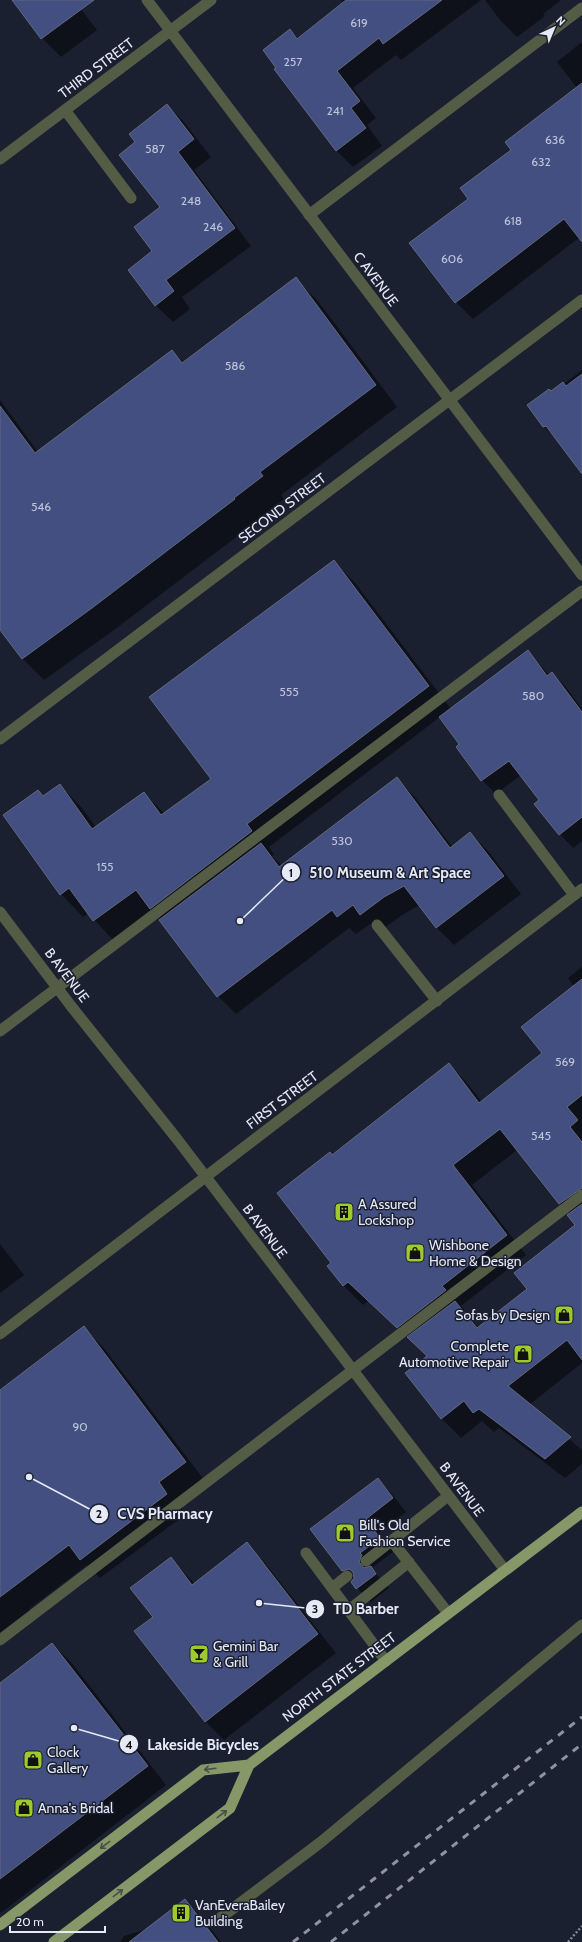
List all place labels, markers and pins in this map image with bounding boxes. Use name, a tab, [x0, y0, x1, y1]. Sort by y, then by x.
callout: 510 Museum & Art Space	[281, 859, 479, 886]
place label: A Assured Lockshop	[358, 1195, 417, 1229]
building icon: A Assured Lockshop	[333, 1201, 355, 1223]
place label: Wishbone Home & Design	[429, 1236, 522, 1270]
shop icon: Wishbone Home & Design	[404, 1242, 426, 1264]
shop icon: Sofas by Design	[553, 1304, 575, 1326]
place label: Sofas by Design	[455, 1306, 550, 1324]
place label: Complete Automotive Repair	[399, 1337, 510, 1371]
shop icon: Complete Automotive Repair	[512, 1343, 534, 1365]
callout: CVS Pharmacy	[89, 1500, 221, 1527]
place label: Bill's Old Fashion Service	[359, 1516, 450, 1550]
shop icon: Bill's Old Fashion Service	[334, 1522, 356, 1544]
callout: TD Barber	[305, 1595, 407, 1622]
place label: Gemini Bar & Grill	[213, 1637, 279, 1671]
bar icon: Gemini Bar & Grill	[188, 1643, 210, 1665]
callout: Lakeside Bicycles	[119, 1731, 267, 1758]
place label: Clock Gallery	[47, 1743, 88, 1777]
shop icon: Clock Gallery	[22, 1749, 44, 1771]
shop icon: Anna's Bridal	[13, 1797, 35, 1819]
place label: Anna's Bridal	[38, 1799, 114, 1817]
place label: VanEveraBailey Building	[195, 1896, 285, 1930]
building icon: VanEveraBailey Building	[170, 1902, 192, 1924]

